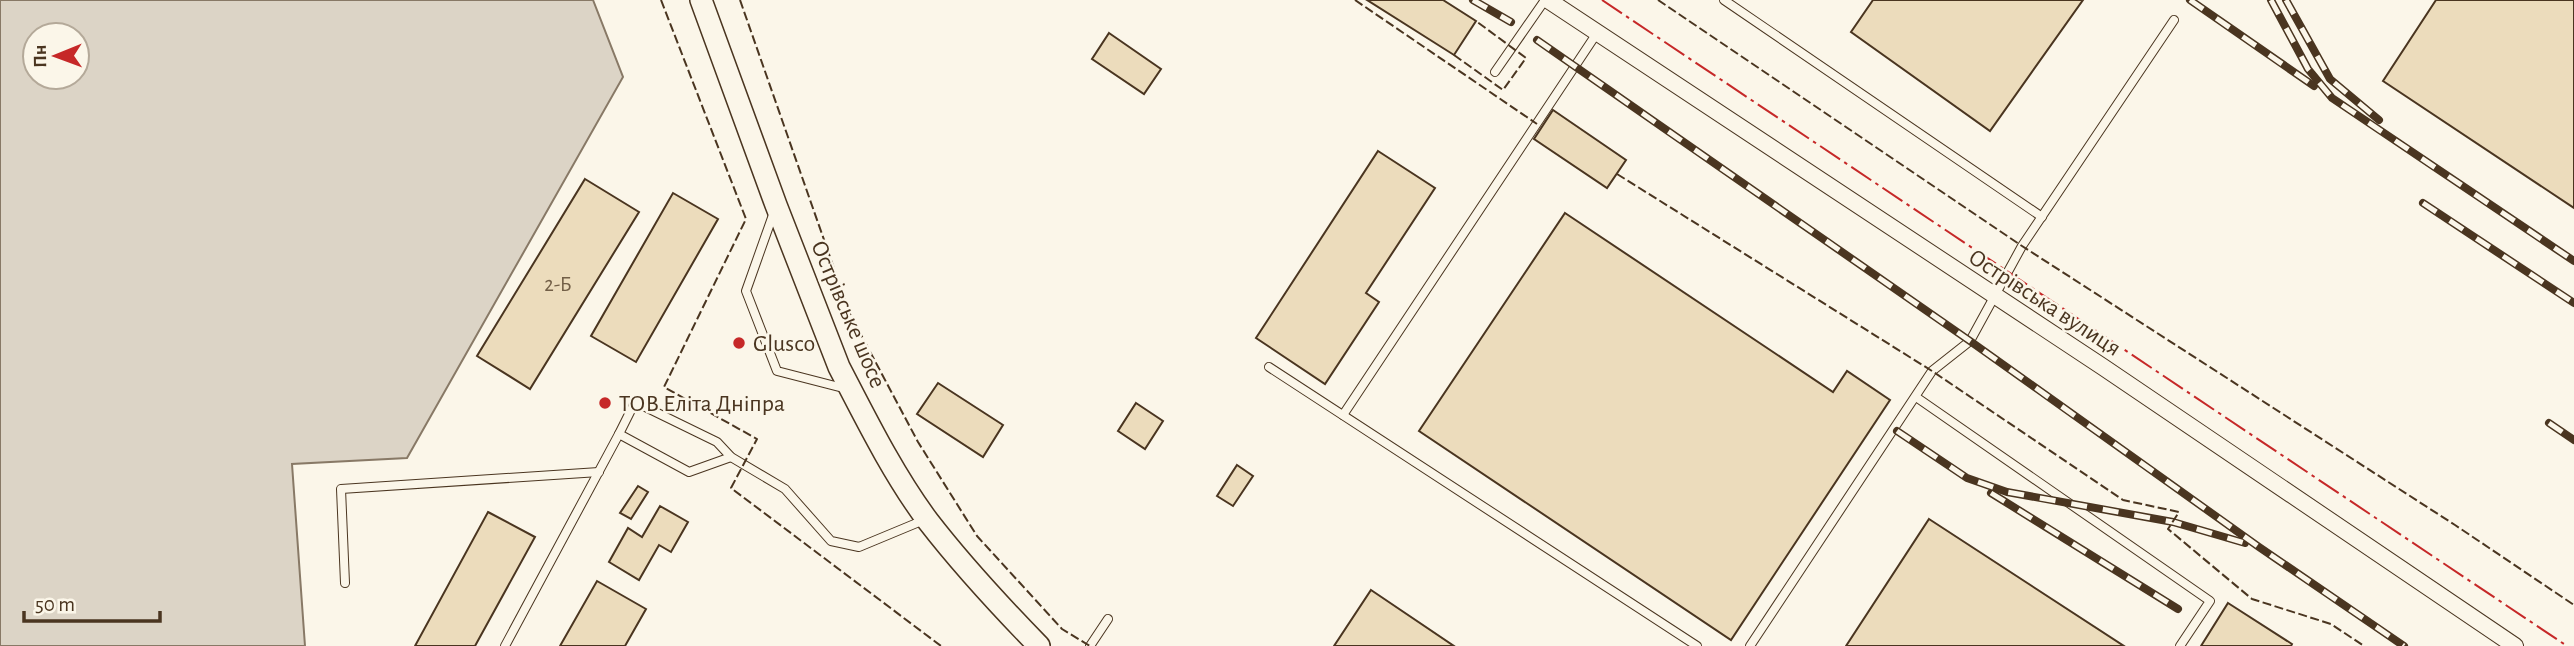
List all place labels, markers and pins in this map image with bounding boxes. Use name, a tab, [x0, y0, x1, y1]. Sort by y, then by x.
place label: Glusco	[753, 332, 815, 356]
marker: Glusco	[731, 335, 747, 351]
place label: ТОВ Еліта Дніпра	[619, 392, 785, 416]
marker: ТОВ Еліта Дніпра	[597, 395, 613, 411]

